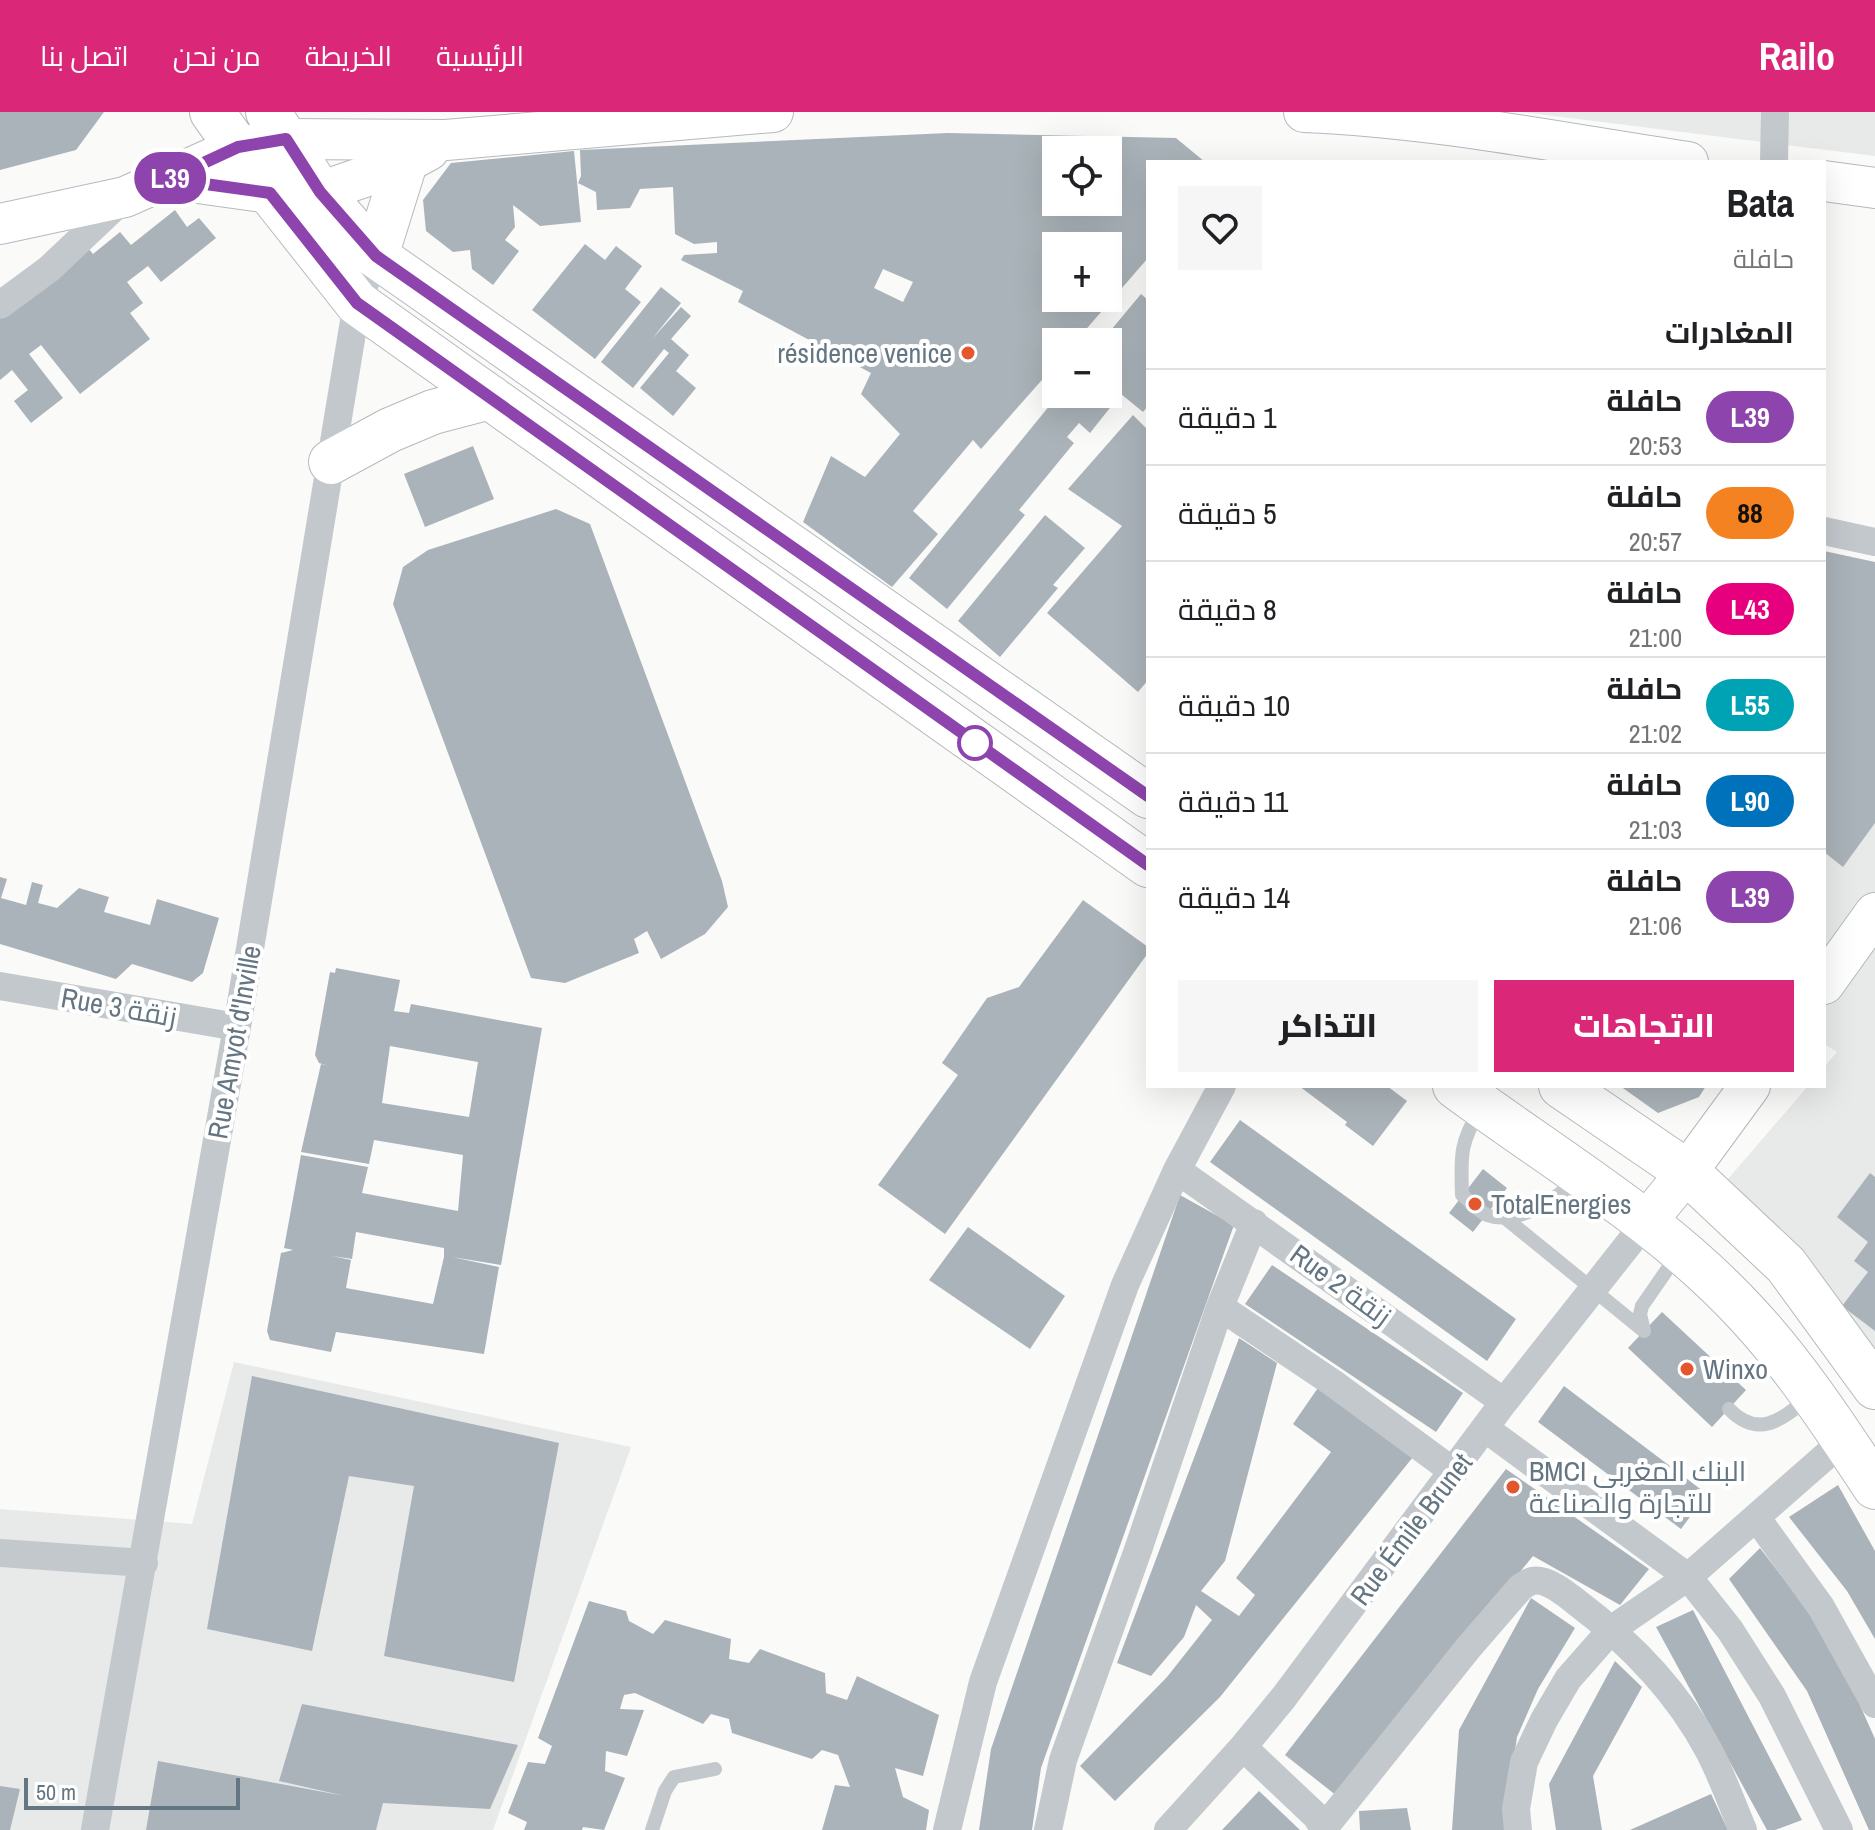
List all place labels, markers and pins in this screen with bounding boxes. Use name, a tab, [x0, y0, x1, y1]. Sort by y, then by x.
place label: résidence venice	[777, 334, 952, 372]
marker: résidence venice	[959, 344, 977, 362]
unlabelled marker	[958, 726, 992, 760]
place label: TotalEnergies	[1491, 1185, 1631, 1223]
marker: TotalEnergies	[1466, 1195, 1484, 1213]
place label: Winxo	[1703, 1350, 1768, 1388]
marker: Winxo	[1678, 1360, 1696, 1378]
place label: BMCI البنك المغربي للتجارة والصناعة	[1529, 1452, 1746, 1522]
marker: BMCI البنك المغربي للتجارة والصناعة	[1504, 1478, 1522, 1496]

